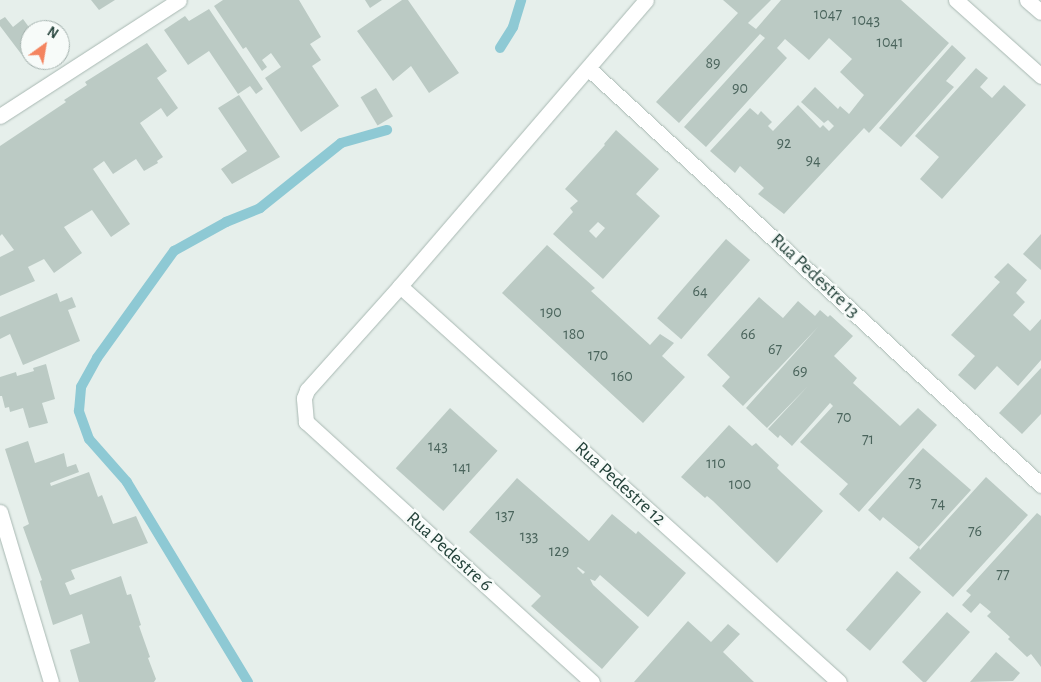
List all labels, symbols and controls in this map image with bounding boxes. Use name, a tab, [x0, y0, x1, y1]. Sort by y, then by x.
house number: 1047	[814, 4, 842, 24]
house number: 1043	[852, 10, 880, 30]
north arrow	[20, 20, 70, 70]
text: N	[45, 25, 60, 42]
house number: 1041	[876, 32, 904, 52]
house number: 89	[705, 53, 721, 73]
house number: 90	[732, 78, 748, 98]
house number: 92	[777, 133, 791, 153]
house number: 94	[805, 150, 821, 170]
street label: Rua Pedestre 13	[766, 229, 864, 323]
house number: 64	[692, 281, 708, 301]
house number: 190	[540, 302, 562, 322]
house number: 180	[563, 324, 585, 344]
house number: 66	[740, 324, 756, 344]
house number: 67	[768, 339, 782, 359]
house number: 170	[588, 345, 608, 365]
house number: 69	[792, 361, 808, 381]
house number: 160	[611, 366, 633, 386]
house number: 70	[836, 407, 852, 427]
house number: 71	[862, 429, 874, 449]
house number: 143	[428, 436, 448, 456]
street label: Rua Pedestre 12	[570, 437, 670, 531]
house number: 110	[706, 453, 726, 473]
house number: 141	[453, 457, 471, 477]
house number: 73	[908, 472, 922, 492]
house number: 100	[729, 474, 751, 494]
house number: 74	[931, 493, 945, 513]
house number: 137	[496, 505, 514, 525]
street label: Rua Pedestre 6	[401, 507, 497, 597]
house number: 76	[968, 521, 982, 541]
house number: 133	[520, 526, 538, 546]
house number: 129	[549, 541, 569, 561]
house number: 77	[996, 564, 1010, 584]

